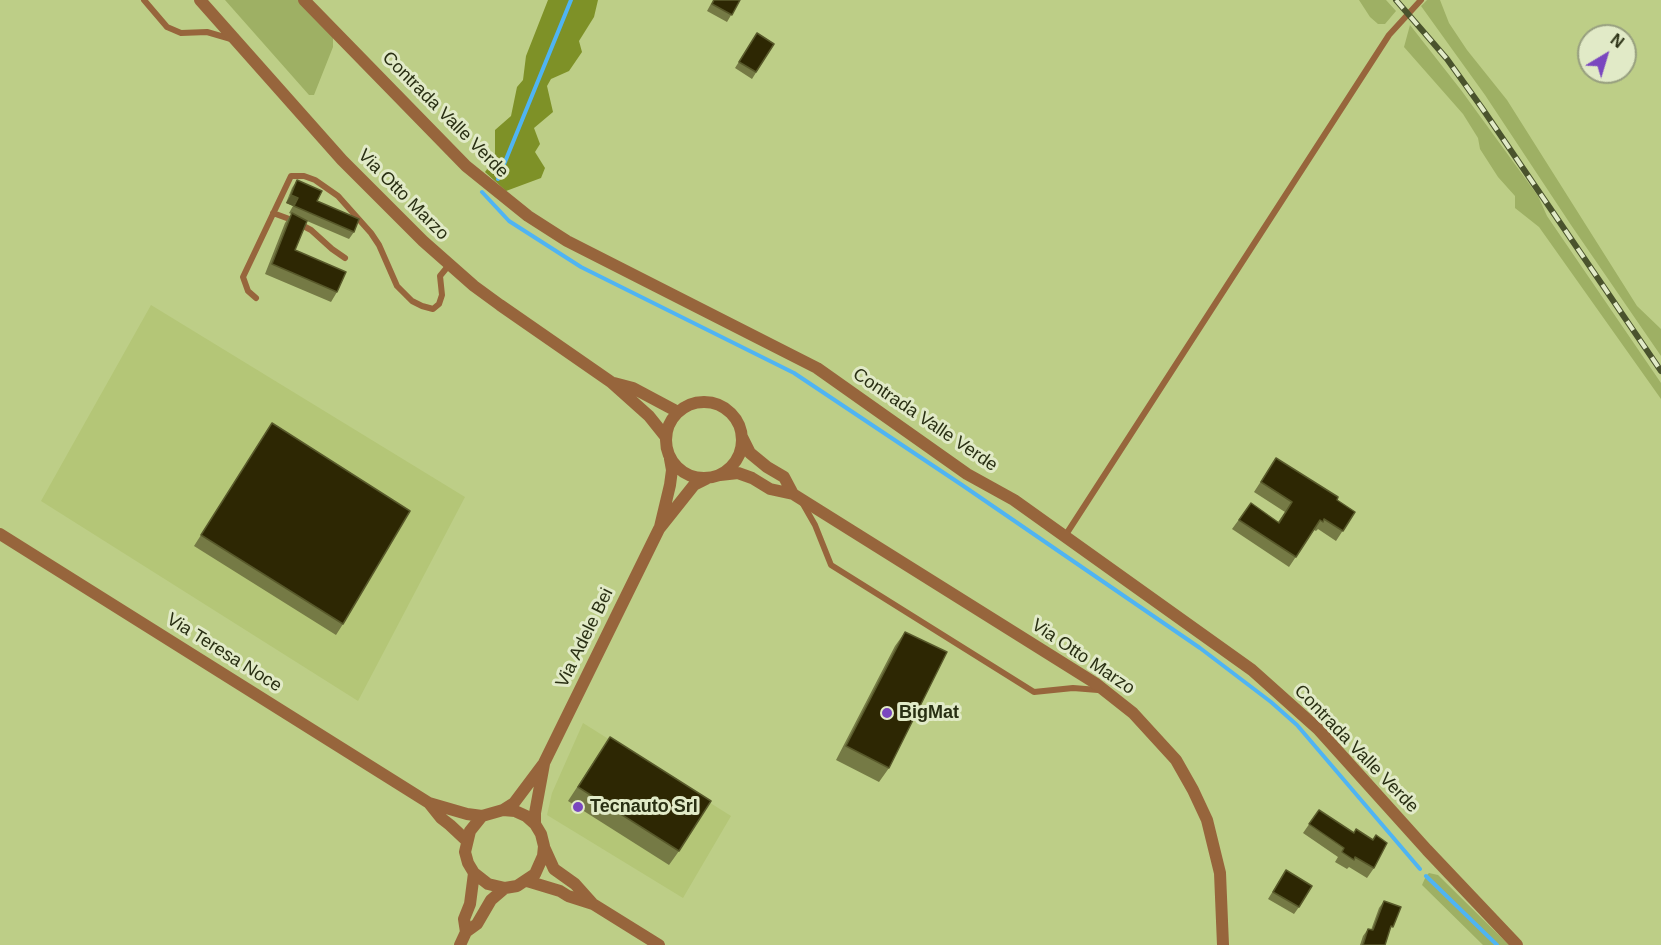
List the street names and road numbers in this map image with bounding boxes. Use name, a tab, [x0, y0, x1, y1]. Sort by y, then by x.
street label: Contrada Valle Verde	[377, 47, 513, 183]
street label: Via Otto Marzo	[353, 145, 453, 245]
street label: Contrada Valle Verde	[849, 364, 1001, 476]
street label: Via Adele Bei	[552, 585, 618, 691]
street label: Via Teresa Noce	[162, 609, 286, 697]
street label: Via Otto Marzo	[1027, 615, 1139, 699]
street label: Contrada Valle Verde	[1289, 680, 1423, 818]

